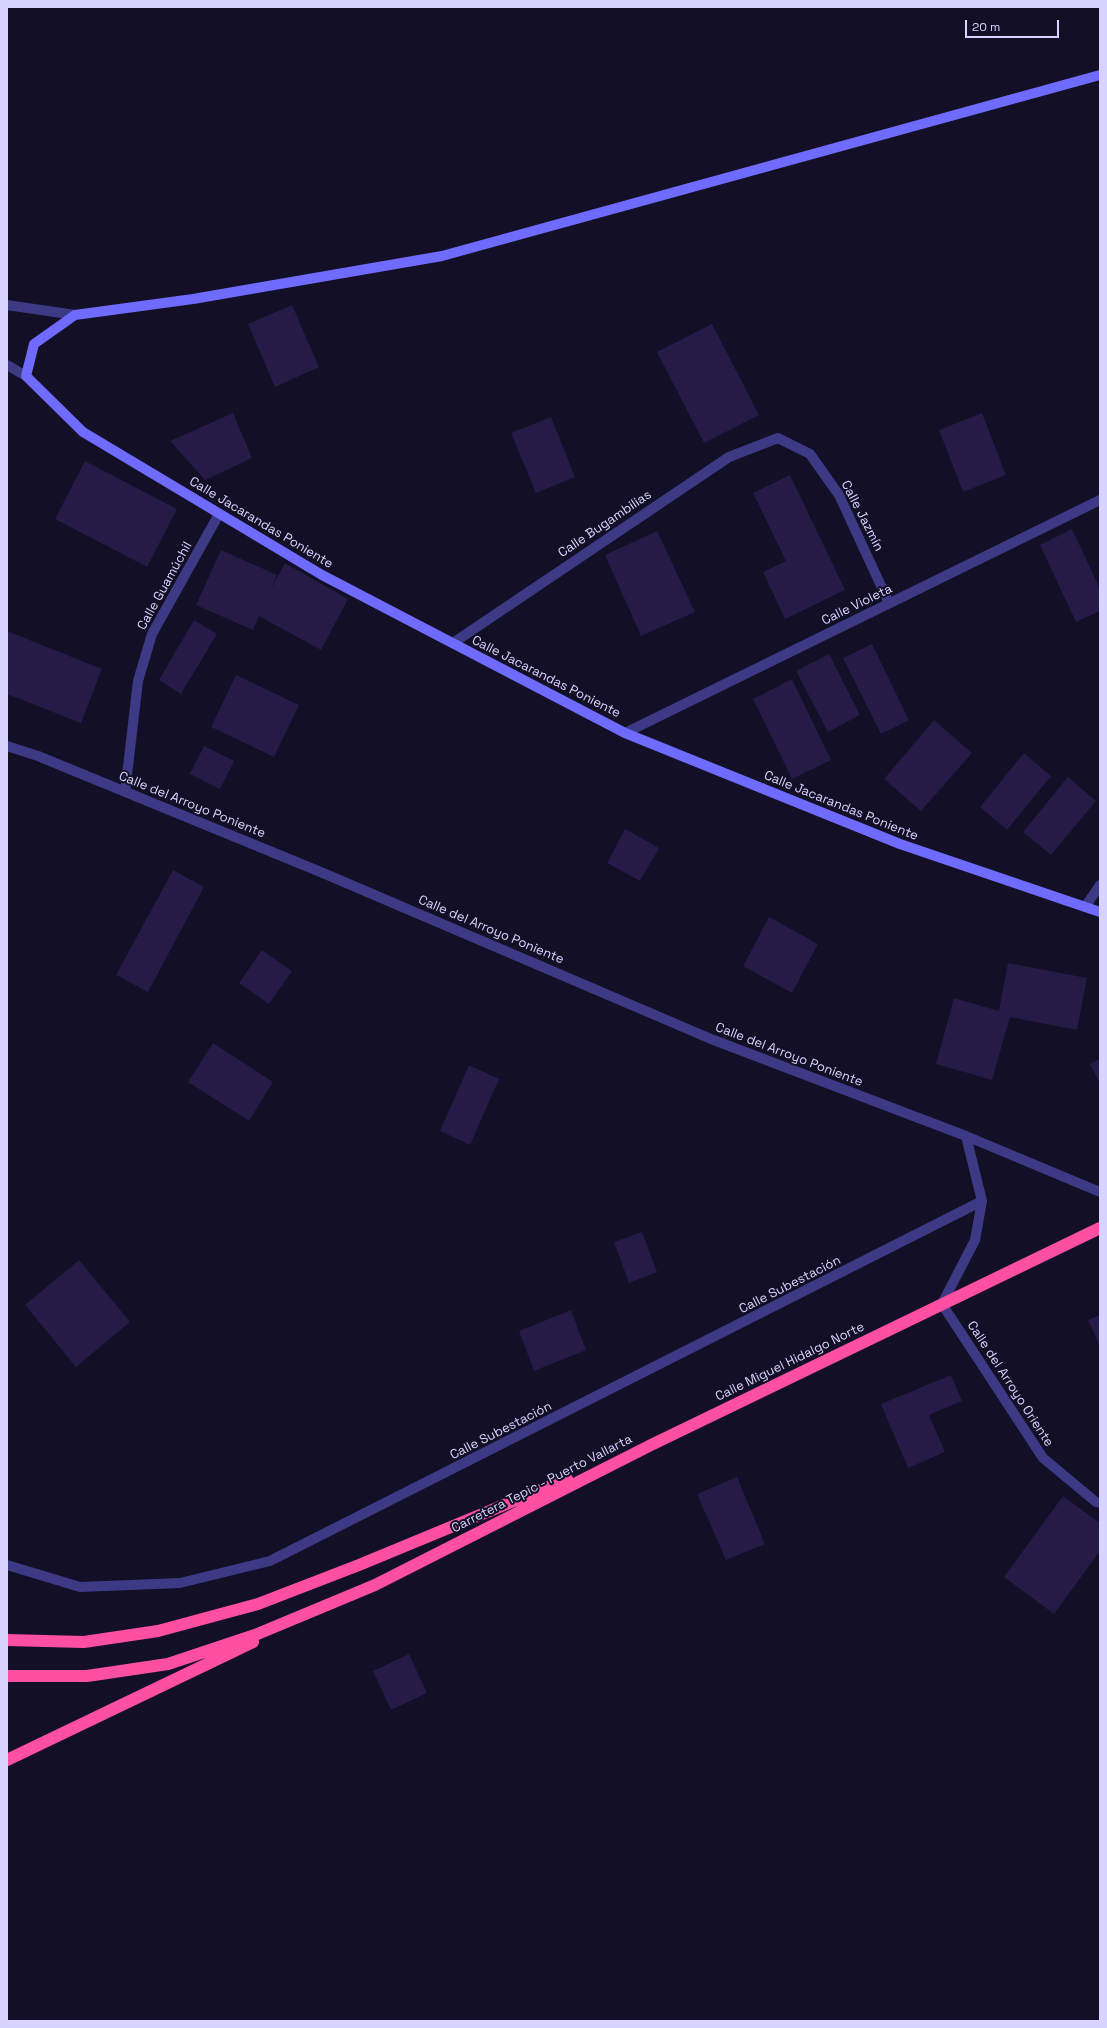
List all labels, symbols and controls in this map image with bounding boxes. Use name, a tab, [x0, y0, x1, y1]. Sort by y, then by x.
scale bar	[967, 12, 1061, 38]
text: 20 m	[972, 19, 1000, 35]
street label: Calle Jacarandas Poniente	[186, 474, 336, 572]
street label: Calle Jazmín	[838, 478, 886, 554]
street label: Calle Bugambilias	[555, 487, 655, 561]
street label: Calle Guamúchil	[134, 539, 196, 633]
street label: Calle Violeta	[819, 581, 895, 629]
street label: Calle Jacarandas Poniente	[469, 633, 623, 721]
street label: Calle del Arroyo Poniente	[116, 768, 268, 842]
street label: Calle Jacarandas Poniente	[762, 768, 920, 844]
street label: Calle del Arroyo Poniente	[416, 892, 566, 968]
street label: Calle del Arroyo Poniente	[713, 1020, 865, 1090]
street label: Calle Subestación	[737, 1253, 843, 1317]
street label: Calle del Arroyo Oriente	[964, 1318, 1056, 1450]
street label: Calle Miguel Hidalgo Norte	[713, 1319, 867, 1405]
street label: Calle Subestación	[448, 1399, 554, 1463]
street label: Carretera Tepic - Puerto Vallarta	[449, 1432, 635, 1536]

